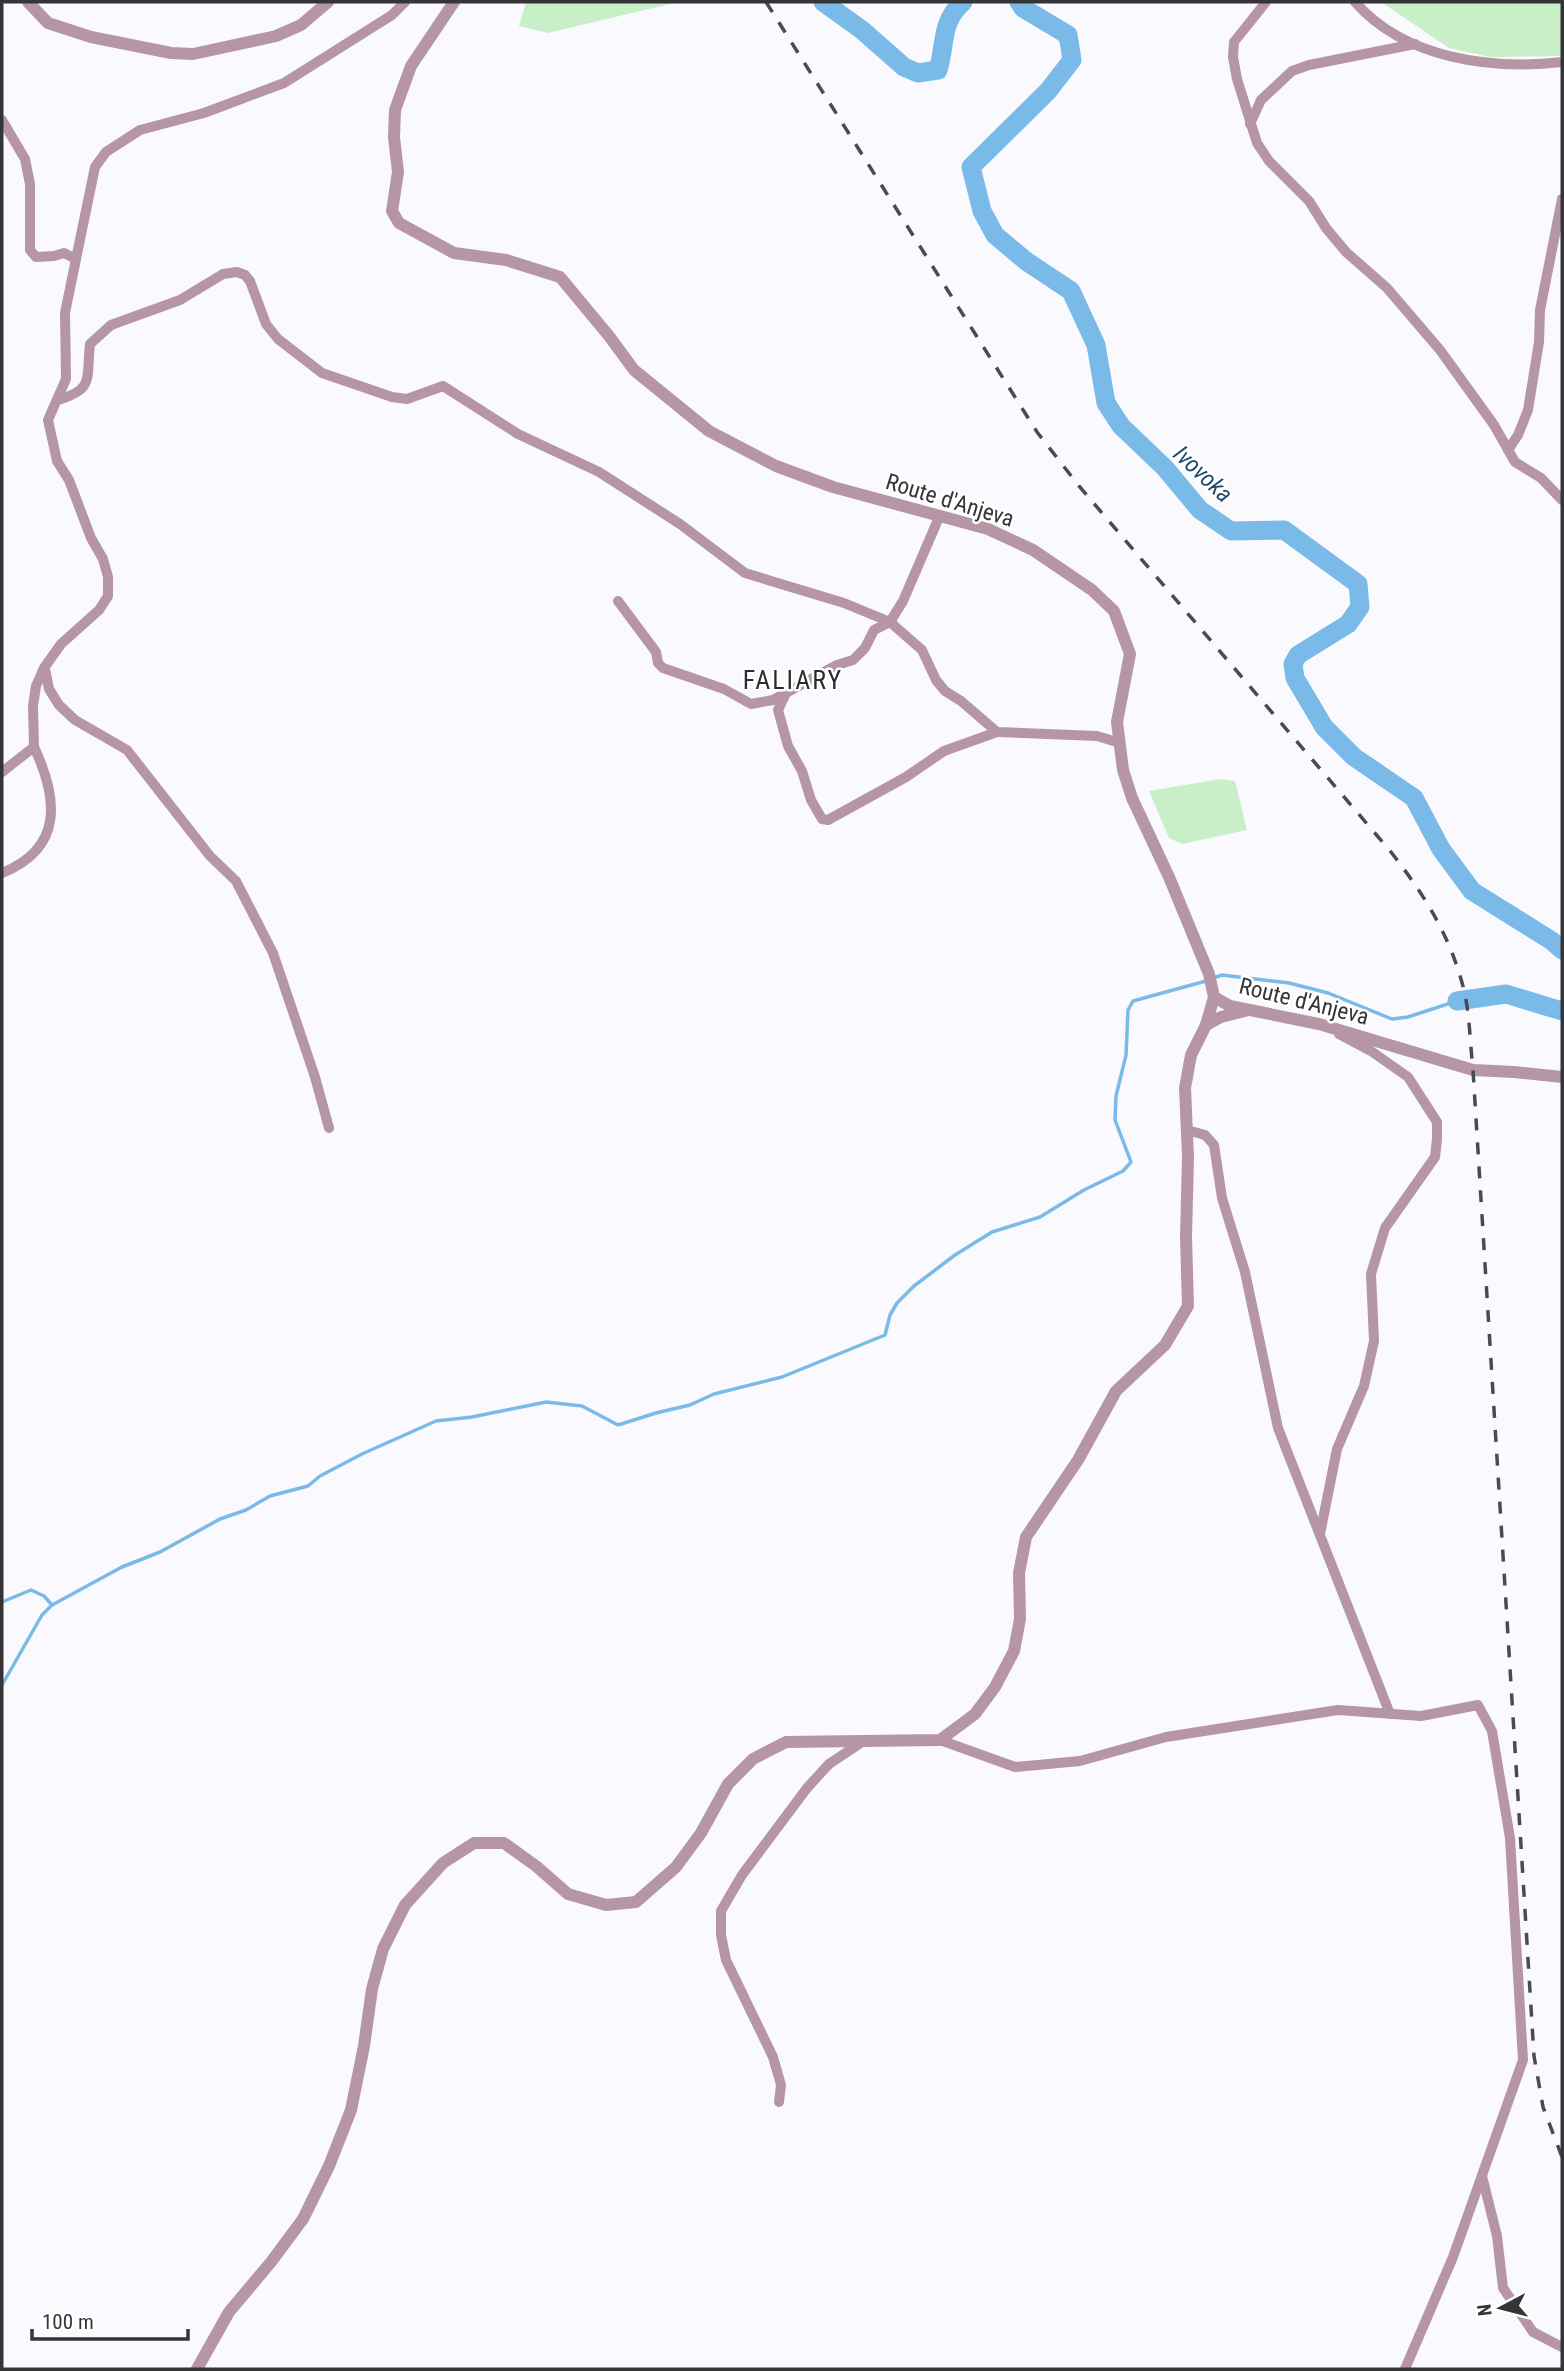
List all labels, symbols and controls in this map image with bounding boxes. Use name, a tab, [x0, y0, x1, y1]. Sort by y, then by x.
water label: Ivovoka	[1168, 440, 1238, 508]
street label: Route d'Anjeva	[882, 468, 1017, 533]
district label: FALIARY	[743, 665, 843, 695]
street label: Route d'Anjeva	[1236, 972, 1372, 1031]
north arrow	[1466, 2273, 1536, 2343]
scale bar	[32, 2298, 187, 2342]
text: N	[1472, 2303, 1497, 2317]
text: 100 m	[42, 2310, 94, 2334]

